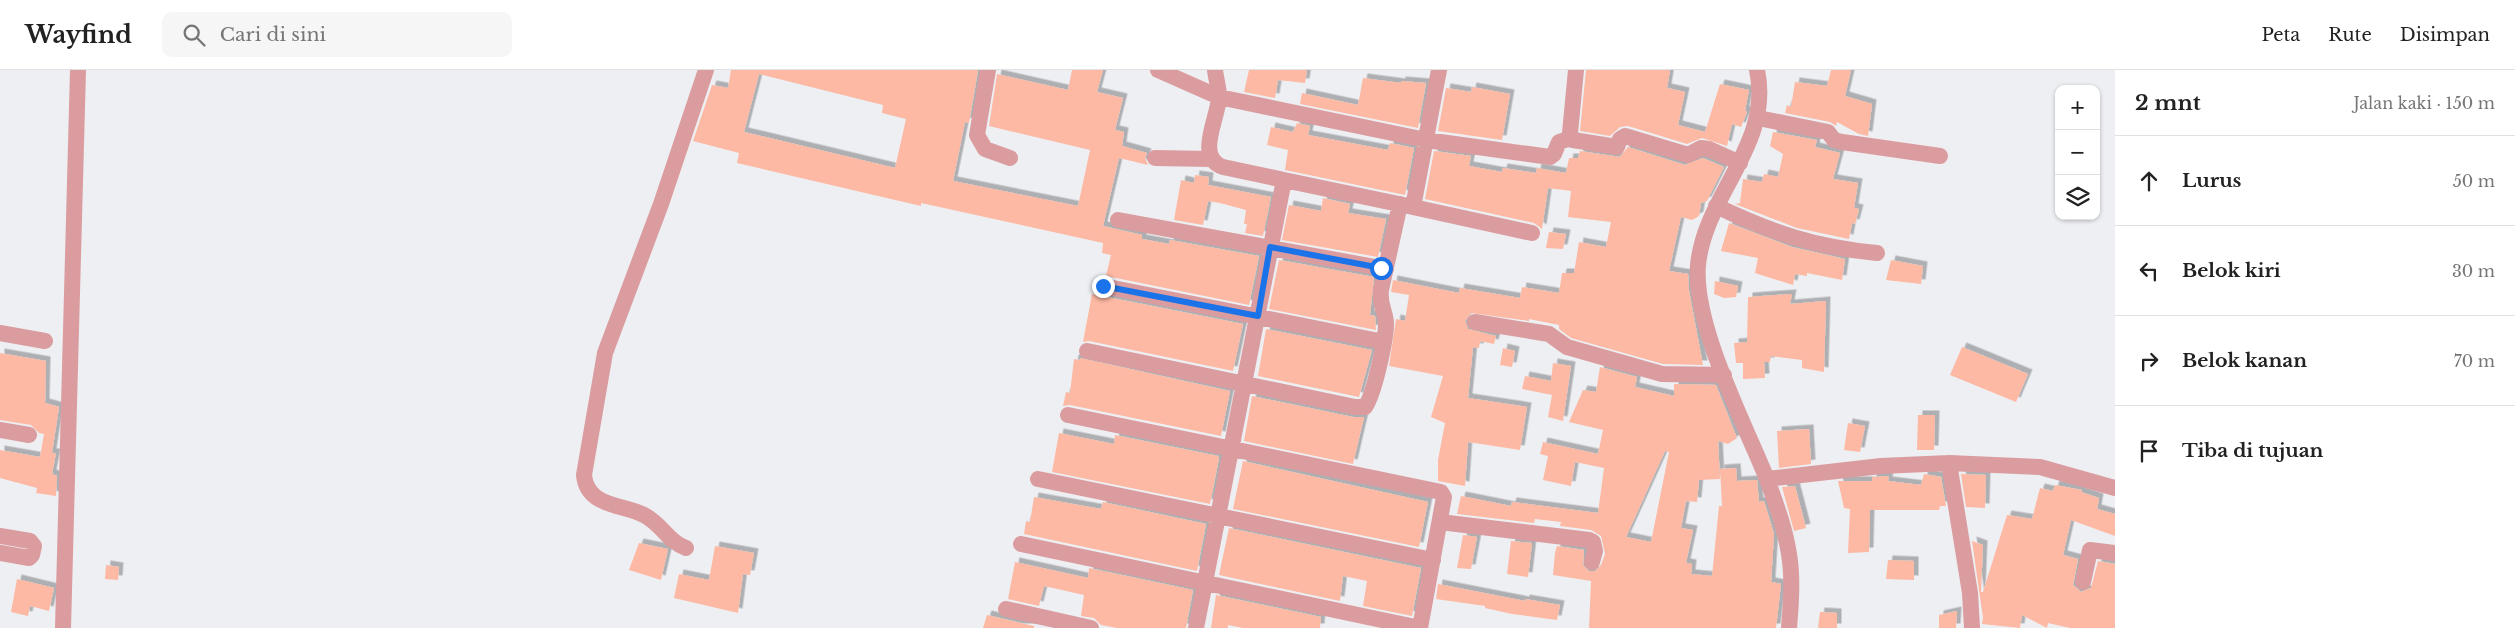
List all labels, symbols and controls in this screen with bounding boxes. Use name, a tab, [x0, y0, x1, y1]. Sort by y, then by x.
search box	[162, 12, 512, 57]
text: Wayfind	[25, 20, 132, 49]
icon: search	[180, 21, 208, 49]
text: Cari di sini	[220, 23, 326, 46]
text: Peta	[2261, 24, 2300, 46]
text: Rute	[2328, 24, 2372, 46]
text: Disimpan	[2400, 24, 2490, 46]
map controls	[2055, 85, 2100, 220]
button: +	[2055, 85, 2100, 130]
text: 2 mnt	[2135, 90, 2201, 116]
text: Jalan kaki · 150 m	[2353, 93, 2495, 113]
button: −	[2055, 130, 2100, 175]
icon: ahead	[2135, 167, 2163, 195]
text: Lurus	[2182, 169, 2241, 192]
text: 50 m	[2453, 171, 2495, 191]
button: layers	[2055, 175, 2100, 220]
route start	[1370, 257, 1393, 280]
icon: left	[2135, 257, 2163, 285]
text: Belok kiri	[2182, 259, 2281, 282]
text: 30 m	[2452, 261, 2495, 281]
route end	[1092, 275, 1115, 298]
icon: right	[2135, 347, 2163, 375]
text: Belok kanan	[2182, 349, 2307, 372]
text: 70 m	[2454, 351, 2495, 371]
icon: arrive	[2135, 437, 2163, 465]
text: Tiba di tujuan	[2182, 439, 2323, 462]

